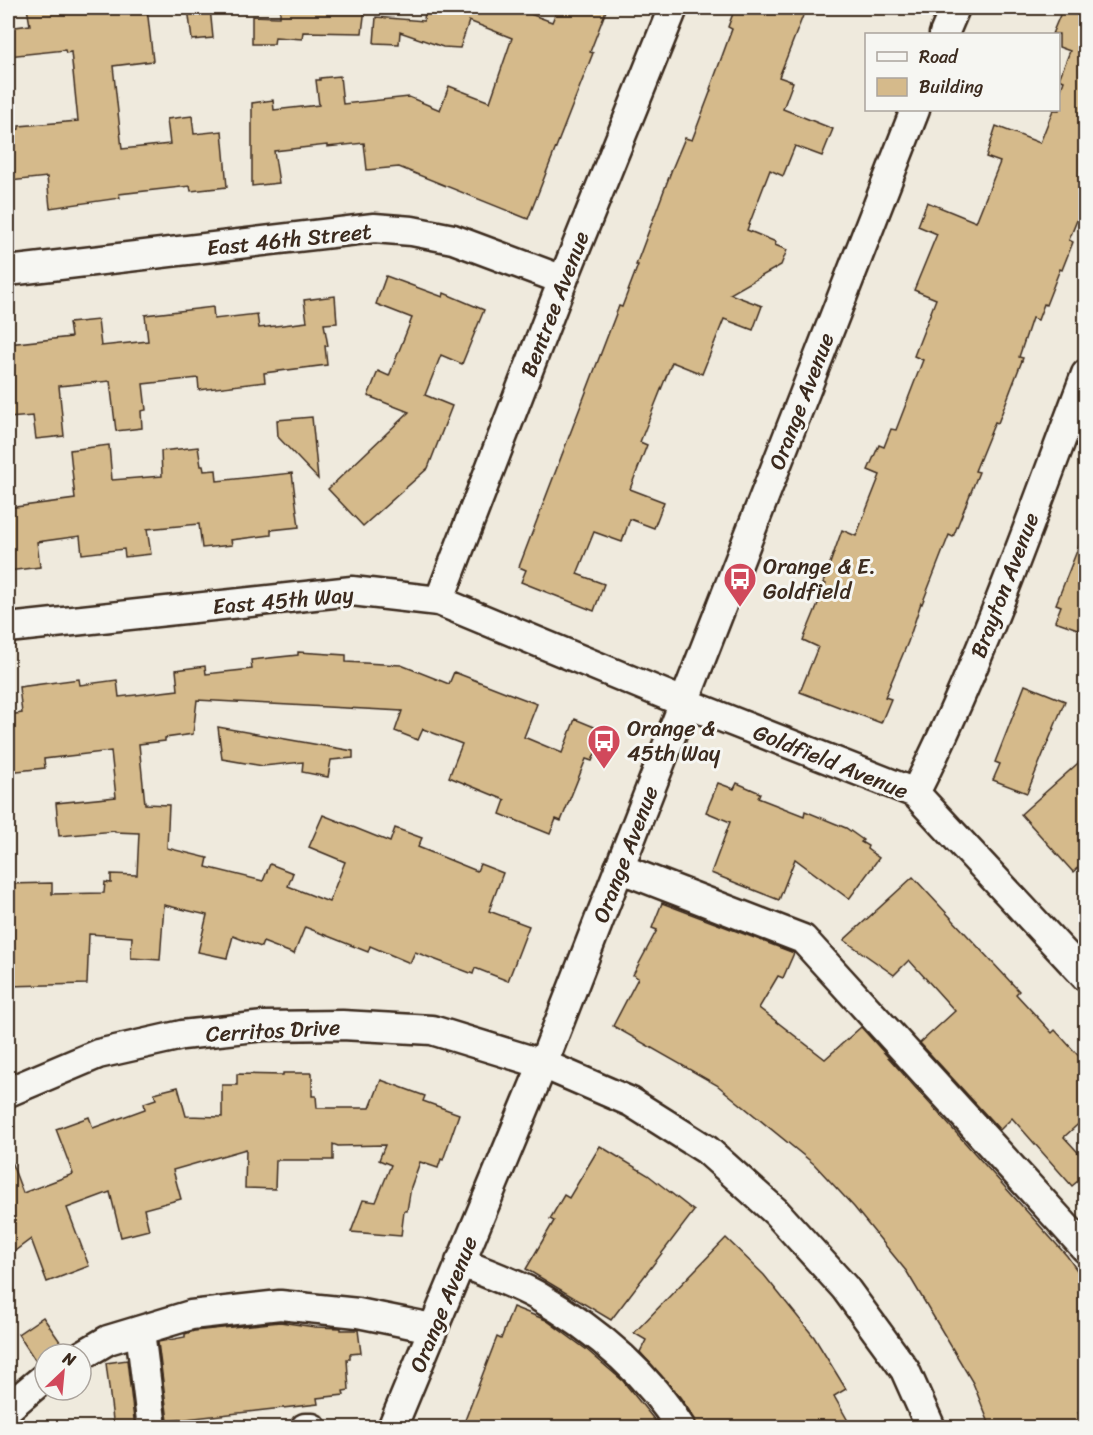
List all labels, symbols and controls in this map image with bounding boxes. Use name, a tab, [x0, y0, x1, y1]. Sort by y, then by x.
legend	[865, 33, 1060, 111]
text: Road	[919, 41, 959, 73]
text: Building	[919, 71, 983, 103]
street label: East 46th Street	[205, 211, 374, 268]
street label: Bentree Avenue	[509, 225, 600, 383]
street label: Orange Avenue	[757, 327, 846, 476]
street label: Brayton Avenue	[959, 507, 1050, 664]
place label: Orange & E. Goldfield	[763, 547, 876, 611]
bus stop icon: Orange & E. Goldfield	[722, 561, 758, 608]
street label: East 45th Way	[211, 575, 356, 626]
place label: Orange & 45th Way	[627, 709, 721, 773]
street label: Goldfield Avenue	[747, 713, 914, 810]
bus stop icon: Orange & 45th Way	[586, 723, 622, 770]
street label: Orange Avenue	[581, 780, 670, 929]
street label: Cerritos Drive	[205, 1008, 341, 1053]
street label: Orange Avenue	[398, 1230, 489, 1379]
north arrow	[33, 1342, 93, 1402]
text: N	[57, 1343, 82, 1375]

